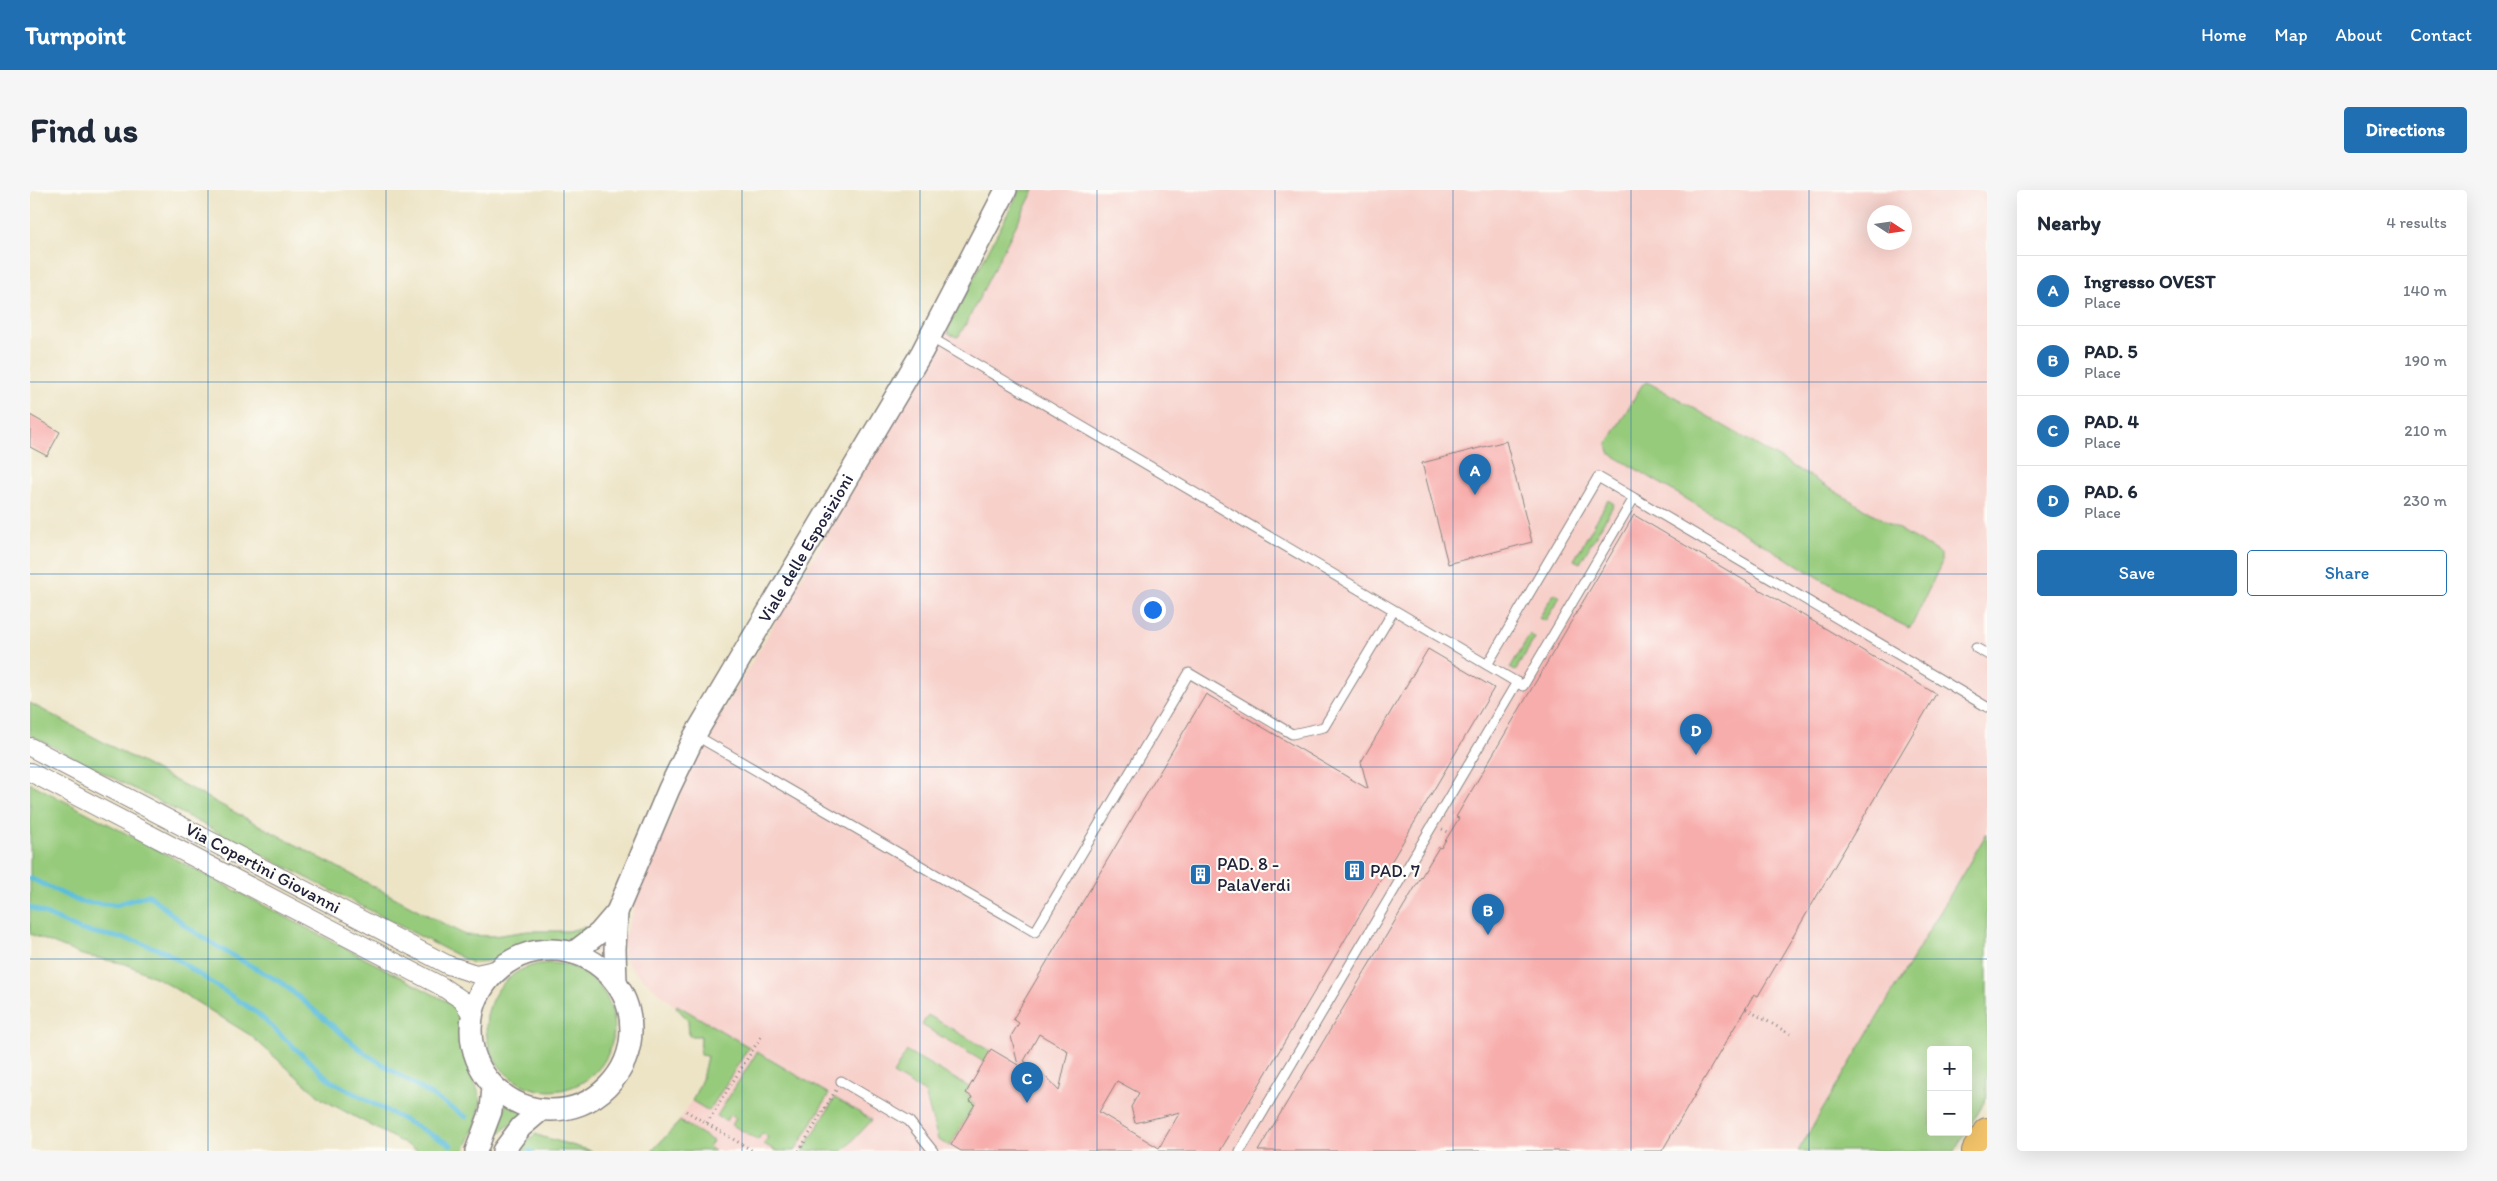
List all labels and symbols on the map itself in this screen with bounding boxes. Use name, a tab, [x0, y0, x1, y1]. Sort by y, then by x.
north arrow	[1867, 205, 1912, 250]
pin: A	[1459, 454, 1491, 495]
street label: Viale delle Esposizioni	[753, 470, 858, 627]
your location	[1140, 597, 1166, 623]
pin: D	[1680, 714, 1712, 755]
street label: Via Copertini Giovanni	[182, 818, 344, 918]
place label: PAD. 8 - PalaVerdi	[1217, 853, 1291, 896]
building icon: PAD. 7	[1342, 859, 1366, 883]
place label: PAD. 7	[1370, 860, 1420, 882]
building icon: PAD. 8 - PalaVerdi	[1189, 862, 1213, 886]
pin: B	[1472, 894, 1504, 935]
pin: C	[1011, 1062, 1043, 1103]

